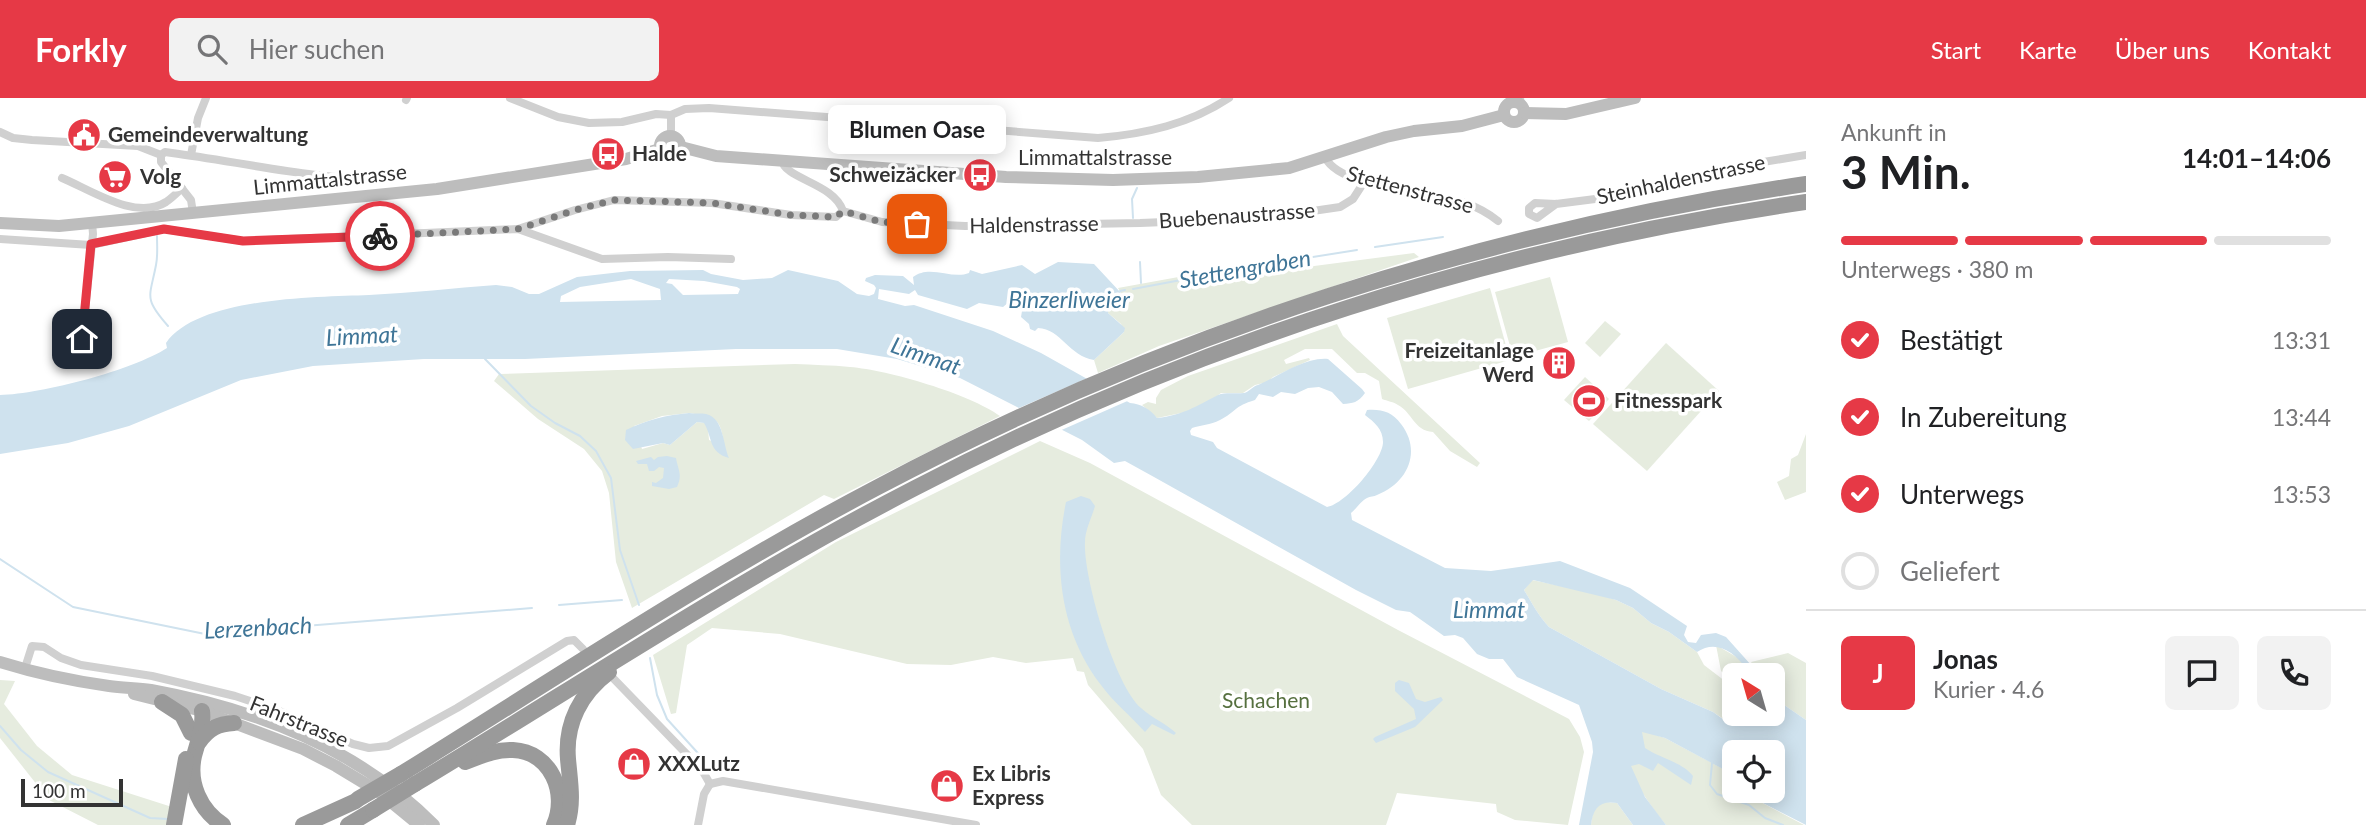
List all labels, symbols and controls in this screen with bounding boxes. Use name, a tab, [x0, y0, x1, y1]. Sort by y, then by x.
search box	[169, 18, 659, 81]
text: Forkly	[35, 29, 127, 69]
icon: search	[193, 30, 231, 68]
text: Hier suchen	[249, 33, 385, 65]
text: Start	[1931, 35, 1981, 64]
text: Karte	[2019, 35, 2077, 64]
text: Über uns	[2115, 35, 2210, 64]
text: Kontakt	[2248, 35, 2331, 64]
callout: Blumen Oase	[828, 105, 1006, 154]
text: Blumen Oase	[849, 115, 985, 143]
public building icon: Gemeindeverwaltung	[65, 116, 103, 154]
text: Ankunft in	[1841, 118, 1947, 146]
place label: Gemeindeverwaltung	[108, 121, 308, 146]
bus stop icon: Halde	[589, 135, 627, 173]
place label: Halde	[632, 140, 687, 165]
text: 14:01–14:06	[2182, 142, 2331, 174]
street label: Limmattalstrasse	[1018, 144, 1172, 169]
text: 3 Min.	[1841, 144, 1971, 199]
street label: Steinhaldenstrasse	[1594, 148, 1767, 209]
bus stop icon: Schweizäcker	[961, 156, 999, 194]
supermarket icon: Volg	[96, 158, 134, 196]
street label: Limmattalstrasse	[252, 158, 408, 199]
street label: Stettenstrasse	[1344, 160, 1477, 217]
place label: Schweizäcker	[829, 161, 956, 186]
place label: Volg	[139, 163, 181, 188]
pin	[887, 194, 947, 254]
street label: Buebenaustrasse	[1158, 197, 1316, 232]
courier	[345, 201, 415, 271]
icon: bag	[898, 205, 936, 243]
street label: Haldenstrasse	[969, 210, 1099, 237]
icon: bike	[361, 217, 399, 255]
water label: Stettengraben	[1177, 243, 1313, 293]
text: Unterwegs · 380 m	[1841, 255, 2034, 283]
water label: Binzerliweier	[1008, 285, 1131, 313]
pin	[52, 309, 112, 369]
water label: Limmat	[325, 319, 399, 351]
icon: home	[63, 320, 101, 358]
icon: check	[1841, 321, 1879, 359]
text: Bestätigt	[1900, 324, 2003, 356]
text: 13:31	[2272, 326, 2331, 354]
water label: Limmat	[888, 330, 965, 380]
place label: Freizeitanlage Werd	[1405, 337, 1534, 386]
building icon: Freizeitanlage Werd	[1540, 344, 1578, 382]
sports icon: Fitnesspark	[1570, 382, 1608, 420]
place label: Fitnesspark	[1614, 387, 1723, 412]
icon: check	[1841, 398, 1879, 436]
text: In Zubereitung	[1900, 401, 2067, 433]
text: 13:44	[2272, 403, 2331, 431]
icon: check	[1841, 475, 1879, 513]
text: Unterwegs	[1900, 478, 2024, 510]
text: 13:53	[2272, 480, 2331, 508]
text: Geliefert	[1900, 555, 2000, 587]
water label: Limmat	[1453, 595, 1525, 623]
water label: Lerzenbach	[203, 610, 313, 644]
button: chat	[2165, 636, 2239, 710]
button: phone	[2257, 636, 2331, 710]
text: Jonas	[1933, 643, 1998, 675]
text: J	[1872, 657, 1884, 689]
north arrow	[1722, 663, 1785, 726]
map controls	[1722, 663, 1785, 803]
text: Kurier · 4.6	[1933, 675, 2044, 703]
park label: Schachen	[1222, 687, 1310, 712]
street label: Fahrstrasse	[247, 690, 352, 752]
button: locate	[1722, 740, 1785, 803]
shop icon: XXXLutz	[615, 745, 653, 783]
place label: XXXLutz	[658, 750, 740, 775]
place label: Ex Libris Express	[972, 760, 1051, 809]
shop icon: Ex Libris Express	[928, 767, 966, 805]
scale bar	[21, 776, 122, 808]
text: 100 m	[32, 779, 86, 802]

